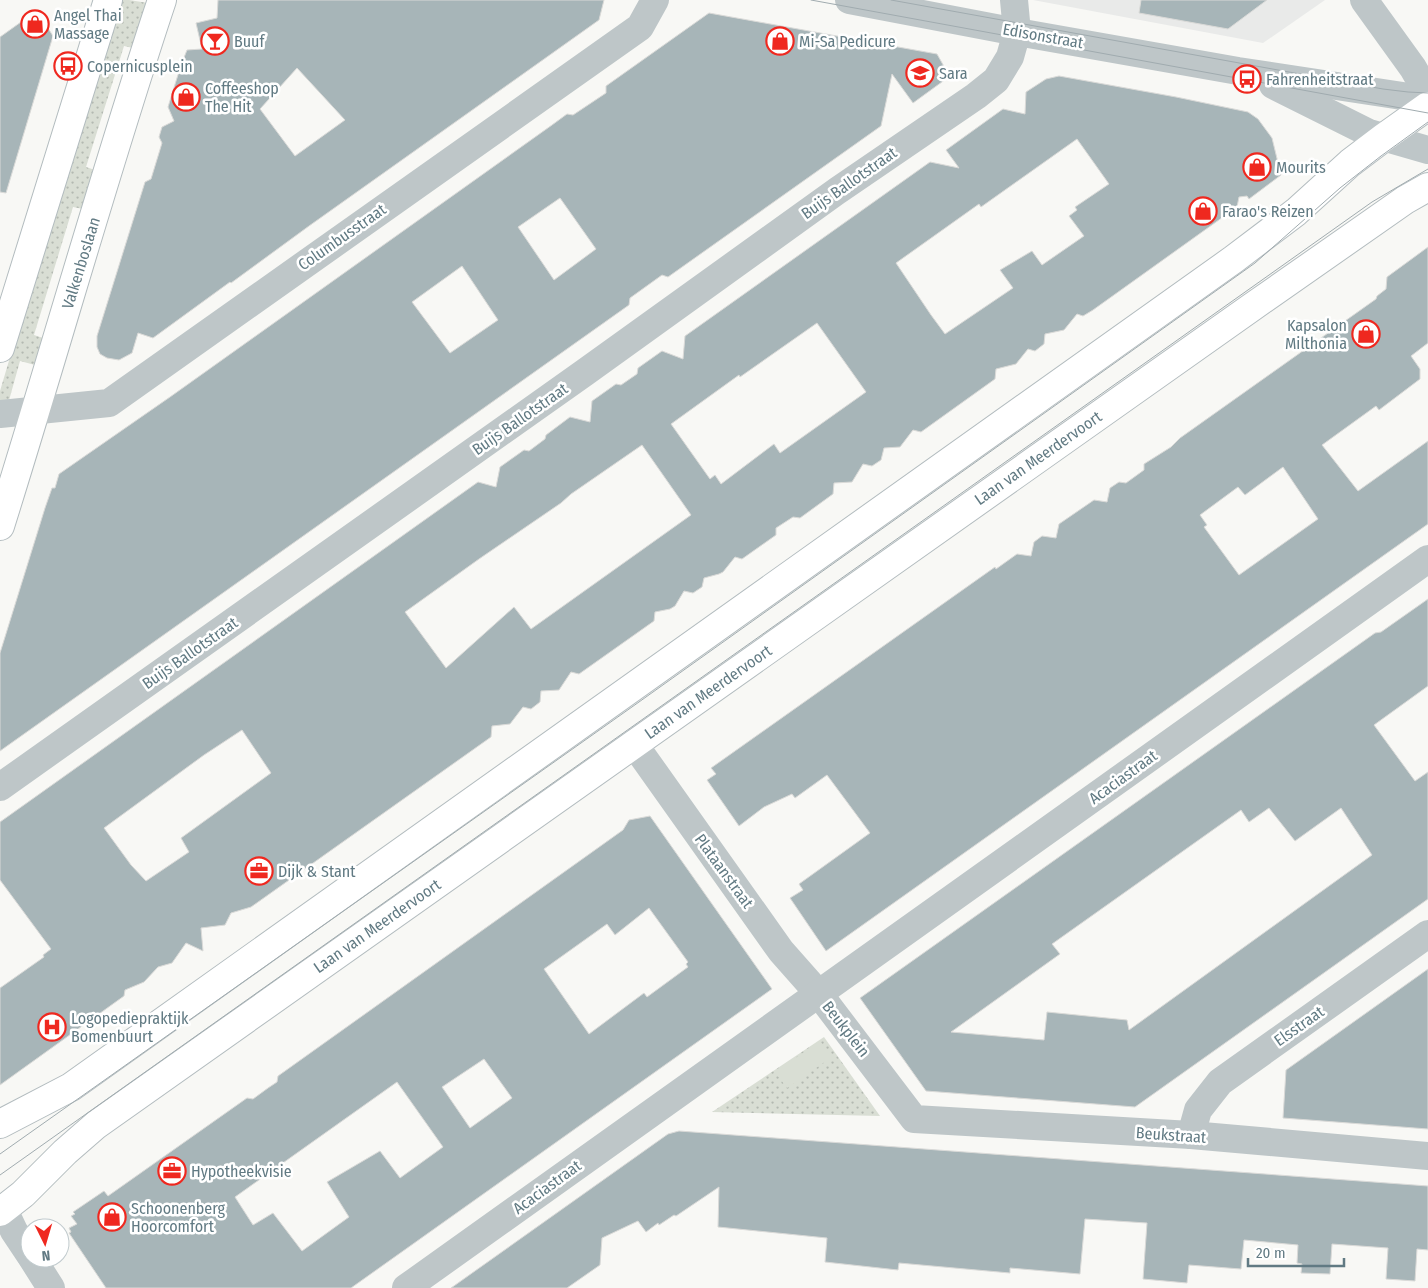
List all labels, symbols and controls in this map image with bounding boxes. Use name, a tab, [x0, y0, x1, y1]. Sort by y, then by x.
place label: Angel Thai Massage	[54, 6, 122, 43]
shop icon: Angel Thai Massage	[20, 9, 50, 39]
street label: Edisonstraat	[1001, 20, 1086, 53]
bar icon: Buuf	[200, 26, 230, 56]
shop icon: Mi-Sa Pedicure	[765, 26, 795, 56]
place label: Buuf	[234, 32, 265, 51]
place label: Mi-Sa Pedicure	[799, 32, 896, 51]
bus stop icon: Copernicusplein	[53, 51, 83, 81]
place label: Copernicusplein	[87, 57, 193, 76]
school or university icon: Sara	[905, 58, 935, 88]
place label: Sara	[939, 64, 968, 83]
bus stop icon: Fahrenheitstraat	[1232, 64, 1262, 94]
place label: Fahrenheitstraat	[1266, 70, 1374, 89]
place label: Coffeeshop The Hit	[205, 79, 279, 116]
shop icon: Coffeeshop The Hit	[171, 82, 201, 112]
street label: Buijs Ballotstraat	[798, 143, 901, 223]
shop icon: Mourits	[1242, 152, 1272, 182]
place label: Mourits	[1276, 158, 1326, 177]
shop icon: Farao's Reizen	[1188, 196, 1218, 226]
street label: Columbusstraat	[295, 199, 390, 274]
place label: Farao's Reizen	[1222, 202, 1314, 221]
street label: Valkenboslaan	[58, 215, 104, 311]
place label: Kapsalon Milthonia	[1285, 316, 1347, 353]
shop icon: Kapsalon Milthonia	[1351, 319, 1381, 349]
street label: Buijs Ballotstraat	[469, 379, 572, 459]
street label: Laan van Meerdervoort	[971, 407, 1106, 509]
street label: Buijs Ballotstraat	[139, 613, 242, 693]
street label: Laan van Meerdervoort	[641, 641, 776, 743]
street label: Acaciastraat	[1085, 745, 1161, 808]
street label: Plataanstraat	[691, 830, 758, 913]
office icon: Dijk & Stant	[244, 856, 274, 886]
place label: Dijk & Stant	[278, 862, 356, 881]
street label: Laan van Meerdervoort	[310, 875, 445, 977]
street label: Beukplein	[818, 997, 874, 1061]
street label: Elsstraat	[1270, 1002, 1328, 1050]
place label: Logopediepraktijk Bomenbuurt	[71, 1009, 189, 1046]
hospital icon: Logopediepraktijk Bomenbuurt	[37, 1012, 67, 1042]
street label: Beukstraat	[1135, 1123, 1208, 1147]
street label: Acaciastraat	[509, 1155, 585, 1218]
office icon: Hypotheekvisie	[157, 1156, 187, 1186]
place label: Hypotheekvisie	[191, 1162, 292, 1181]
place label: Schoonenberg Hoorcomfort	[131, 1199, 226, 1236]
shop icon: Schoonenberg Hoorcomfort	[97, 1202, 127, 1232]
north arrow	[20, 1218, 70, 1268]
scale bar	[1248, 1236, 1344, 1268]
text: 20 m	[1256, 1244, 1286, 1262]
text: N	[41, 1247, 51, 1264]

